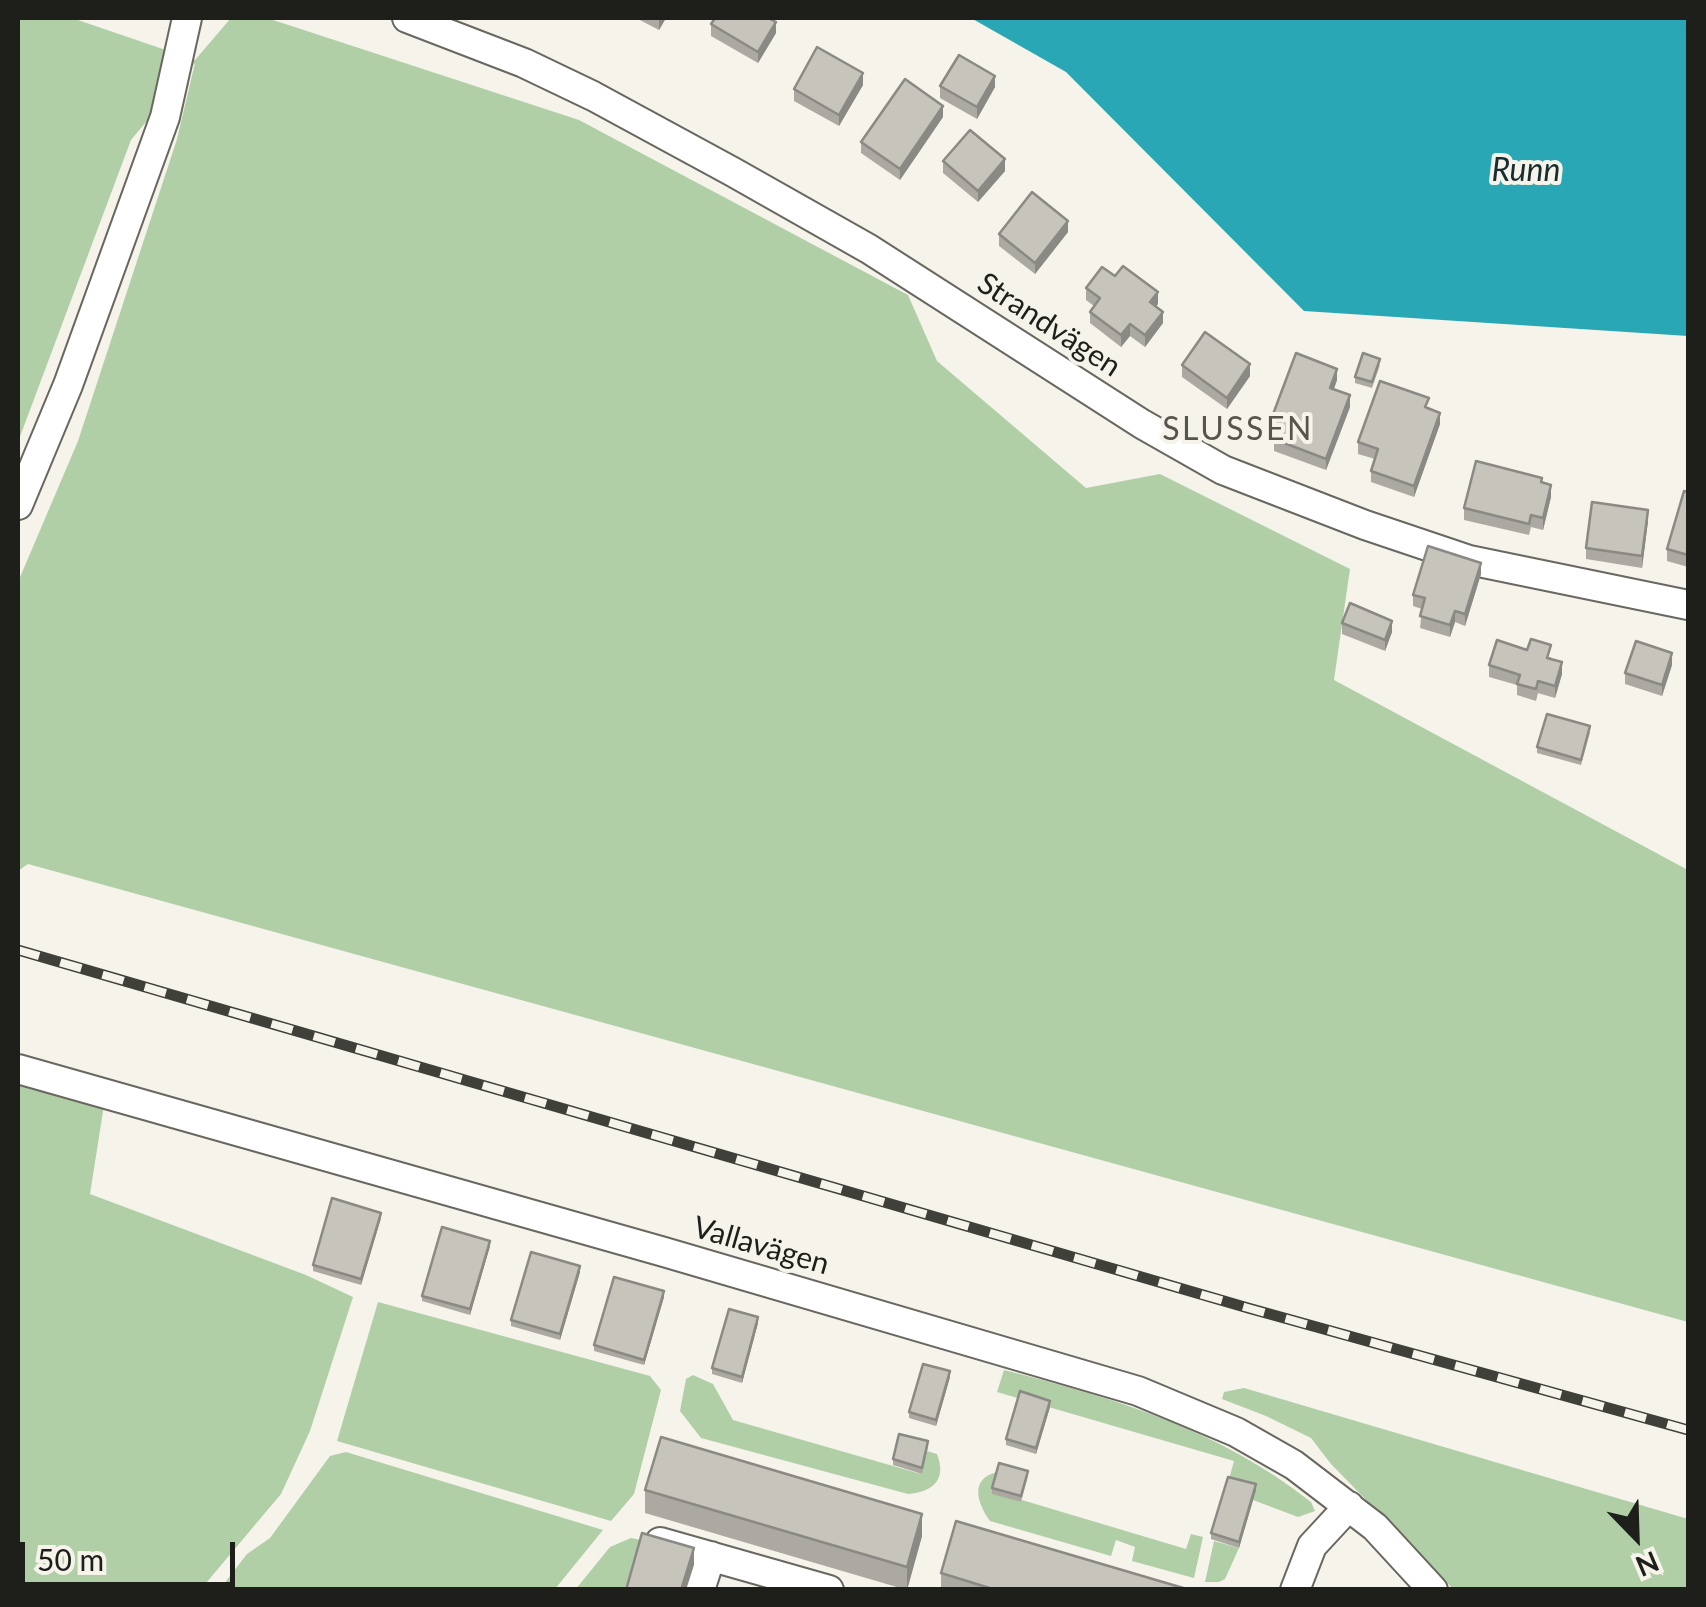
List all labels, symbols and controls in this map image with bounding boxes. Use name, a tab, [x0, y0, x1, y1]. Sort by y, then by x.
water label: Runn	[1492, 152, 1560, 190]
street label: Strandvägen	[971, 265, 1127, 385]
district label: SLUSSEN	[1162, 411, 1314, 449]
street label: Vallavägen	[689, 1209, 833, 1283]
north arrow	[1586, 1487, 1686, 1587]
scale bar	[25, 1522, 240, 1584]
text: 50 m	[37, 1541, 104, 1577]
text: N	[1631, 1545, 1664, 1584]

